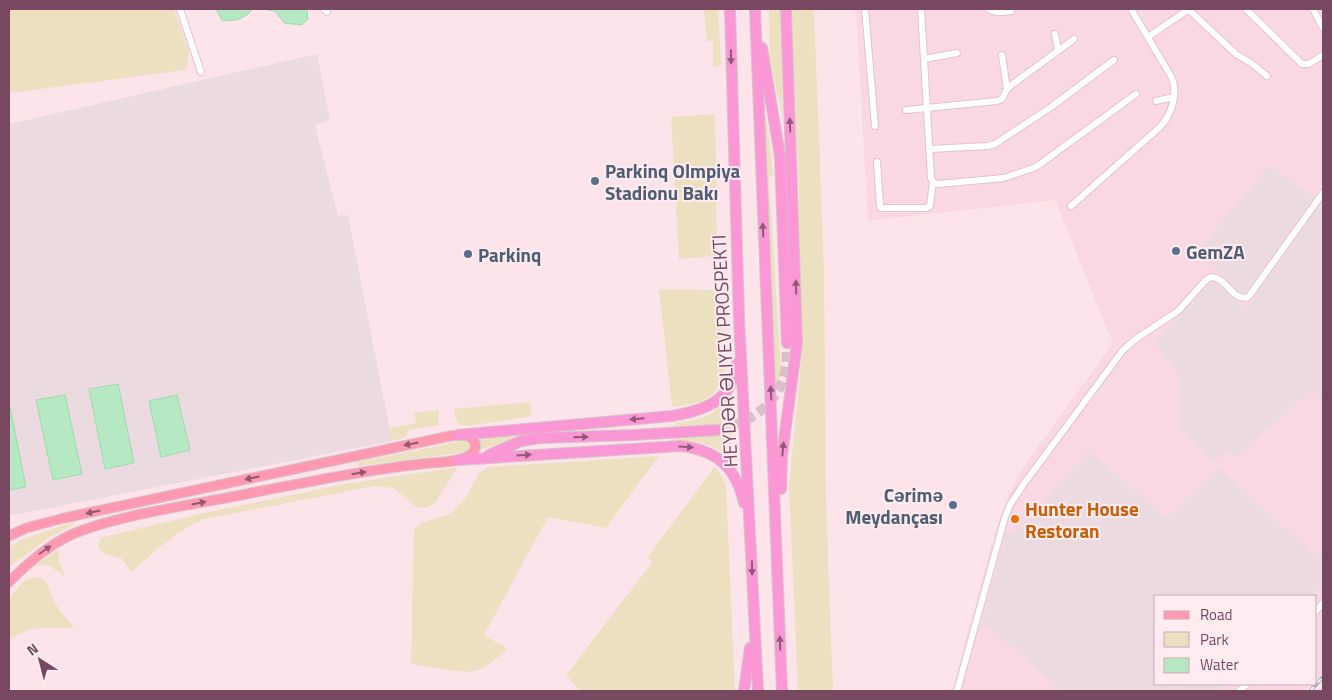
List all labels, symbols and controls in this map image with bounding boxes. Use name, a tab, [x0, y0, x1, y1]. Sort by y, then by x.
one-way arrow	[727, 50, 735, 66]
one-way arrow	[785, 116, 793, 132]
place label: Parkinq Olmpiya Stadionu Bakı	[605, 156, 741, 207]
marker: Parkinq Olmpiya Stadionu Bakı	[589, 175, 601, 187]
one-way arrow	[759, 222, 767, 238]
street label: HEYDƏR ƏLIYEV PROSPEKTI	[703, 234, 745, 468]
place label: GemZA	[1186, 237, 1245, 266]
place label: Parkinq	[478, 240, 541, 269]
marker: GemZA	[1170, 245, 1182, 257]
marker: Parkinq	[462, 248, 474, 260]
one-way arrow	[791, 279, 799, 295]
one-way arrow	[766, 384, 774, 400]
one-way arrow	[629, 415, 645, 423]
one-way arrow	[573, 432, 589, 440]
one-way arrow	[779, 440, 787, 456]
one-way arrow	[402, 441, 418, 449]
one-way arrow	[678, 443, 694, 451]
one-way arrow	[516, 451, 532, 459]
one-way arrow	[351, 468, 367, 476]
one-way arrow	[244, 474, 259, 482]
place label: Cərimə Meydançası	[845, 480, 943, 531]
place label: Hunter House Restoran	[1025, 494, 1139, 545]
one-way arrow	[192, 499, 207, 507]
marker: Cərimə Meydançası	[947, 499, 959, 511]
one-way arrow	[85, 508, 100, 516]
marker: Hunter House Restoran	[1009, 513, 1021, 525]
one-way arrow	[38, 545, 52, 555]
one-way arrow	[748, 561, 756, 577]
legend	[1154, 595, 1317, 685]
text: Road	[1200, 603, 1232, 626]
text: Park	[1200, 628, 1229, 651]
one-way arrow	[776, 634, 784, 650]
north arrow	[15, 635, 65, 685]
text: N	[22, 638, 42, 660]
text: Water	[1200, 653, 1239, 676]

